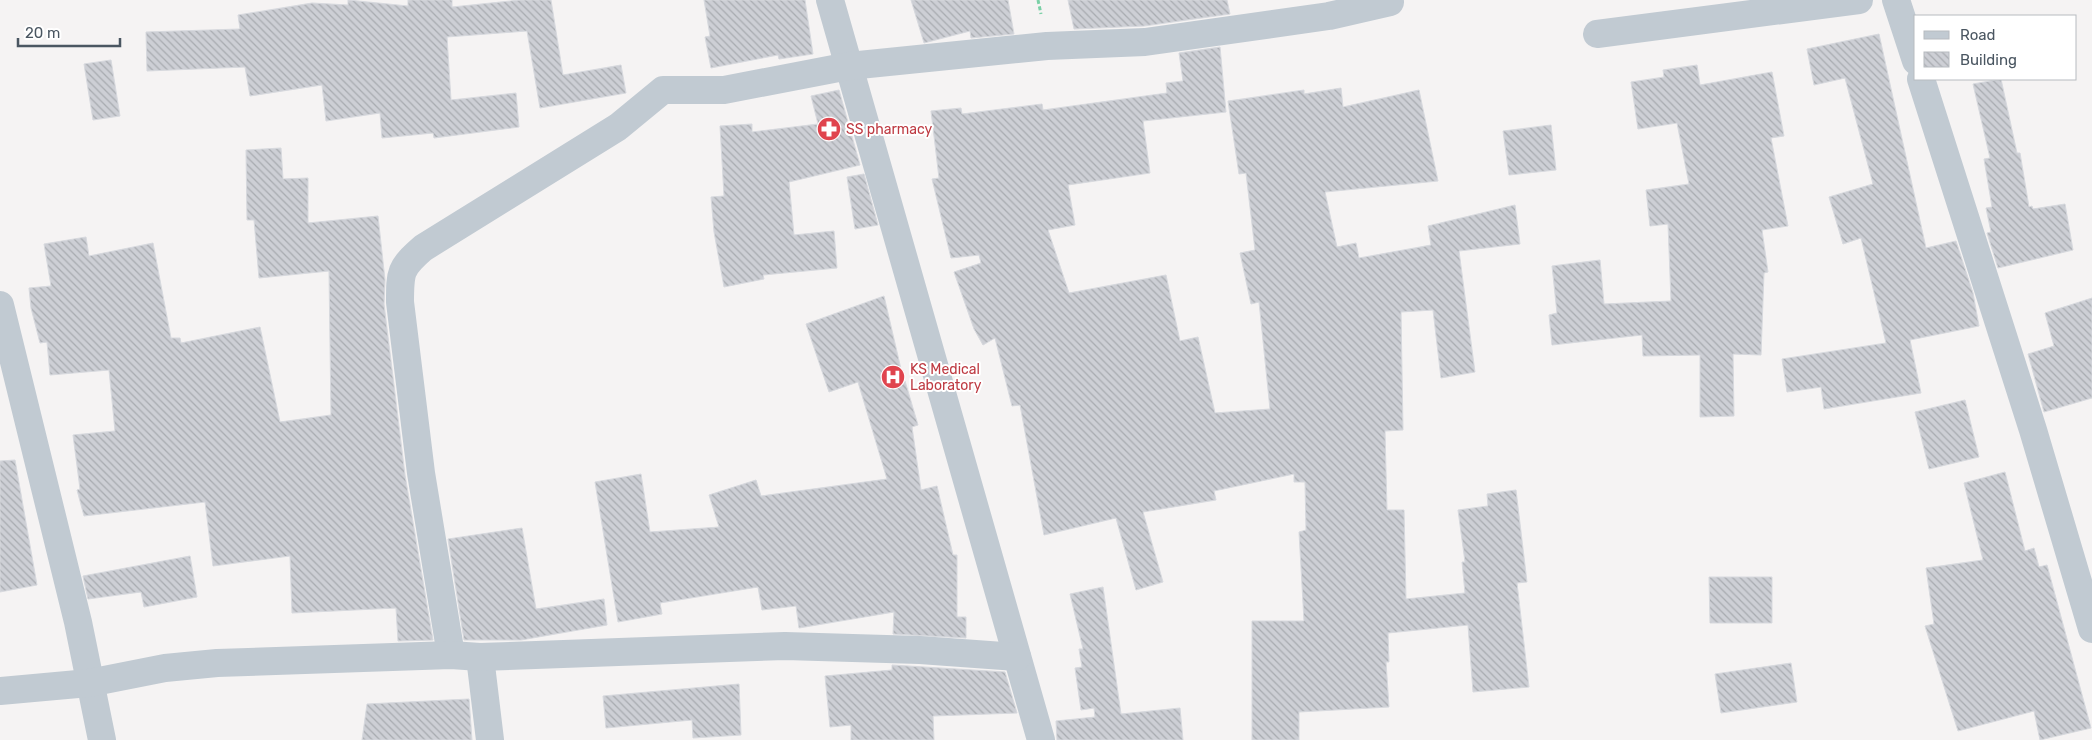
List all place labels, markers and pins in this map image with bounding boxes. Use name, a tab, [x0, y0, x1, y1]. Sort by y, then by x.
pharmacy icon: SS pharmacy	[816, 116, 842, 142]
place label: SS pharmacy	[846, 121, 932, 138]
place label: KS Medical Laboratory	[910, 361, 982, 394]
hospital icon: KS Medical Laboratory	[880, 364, 906, 390]

